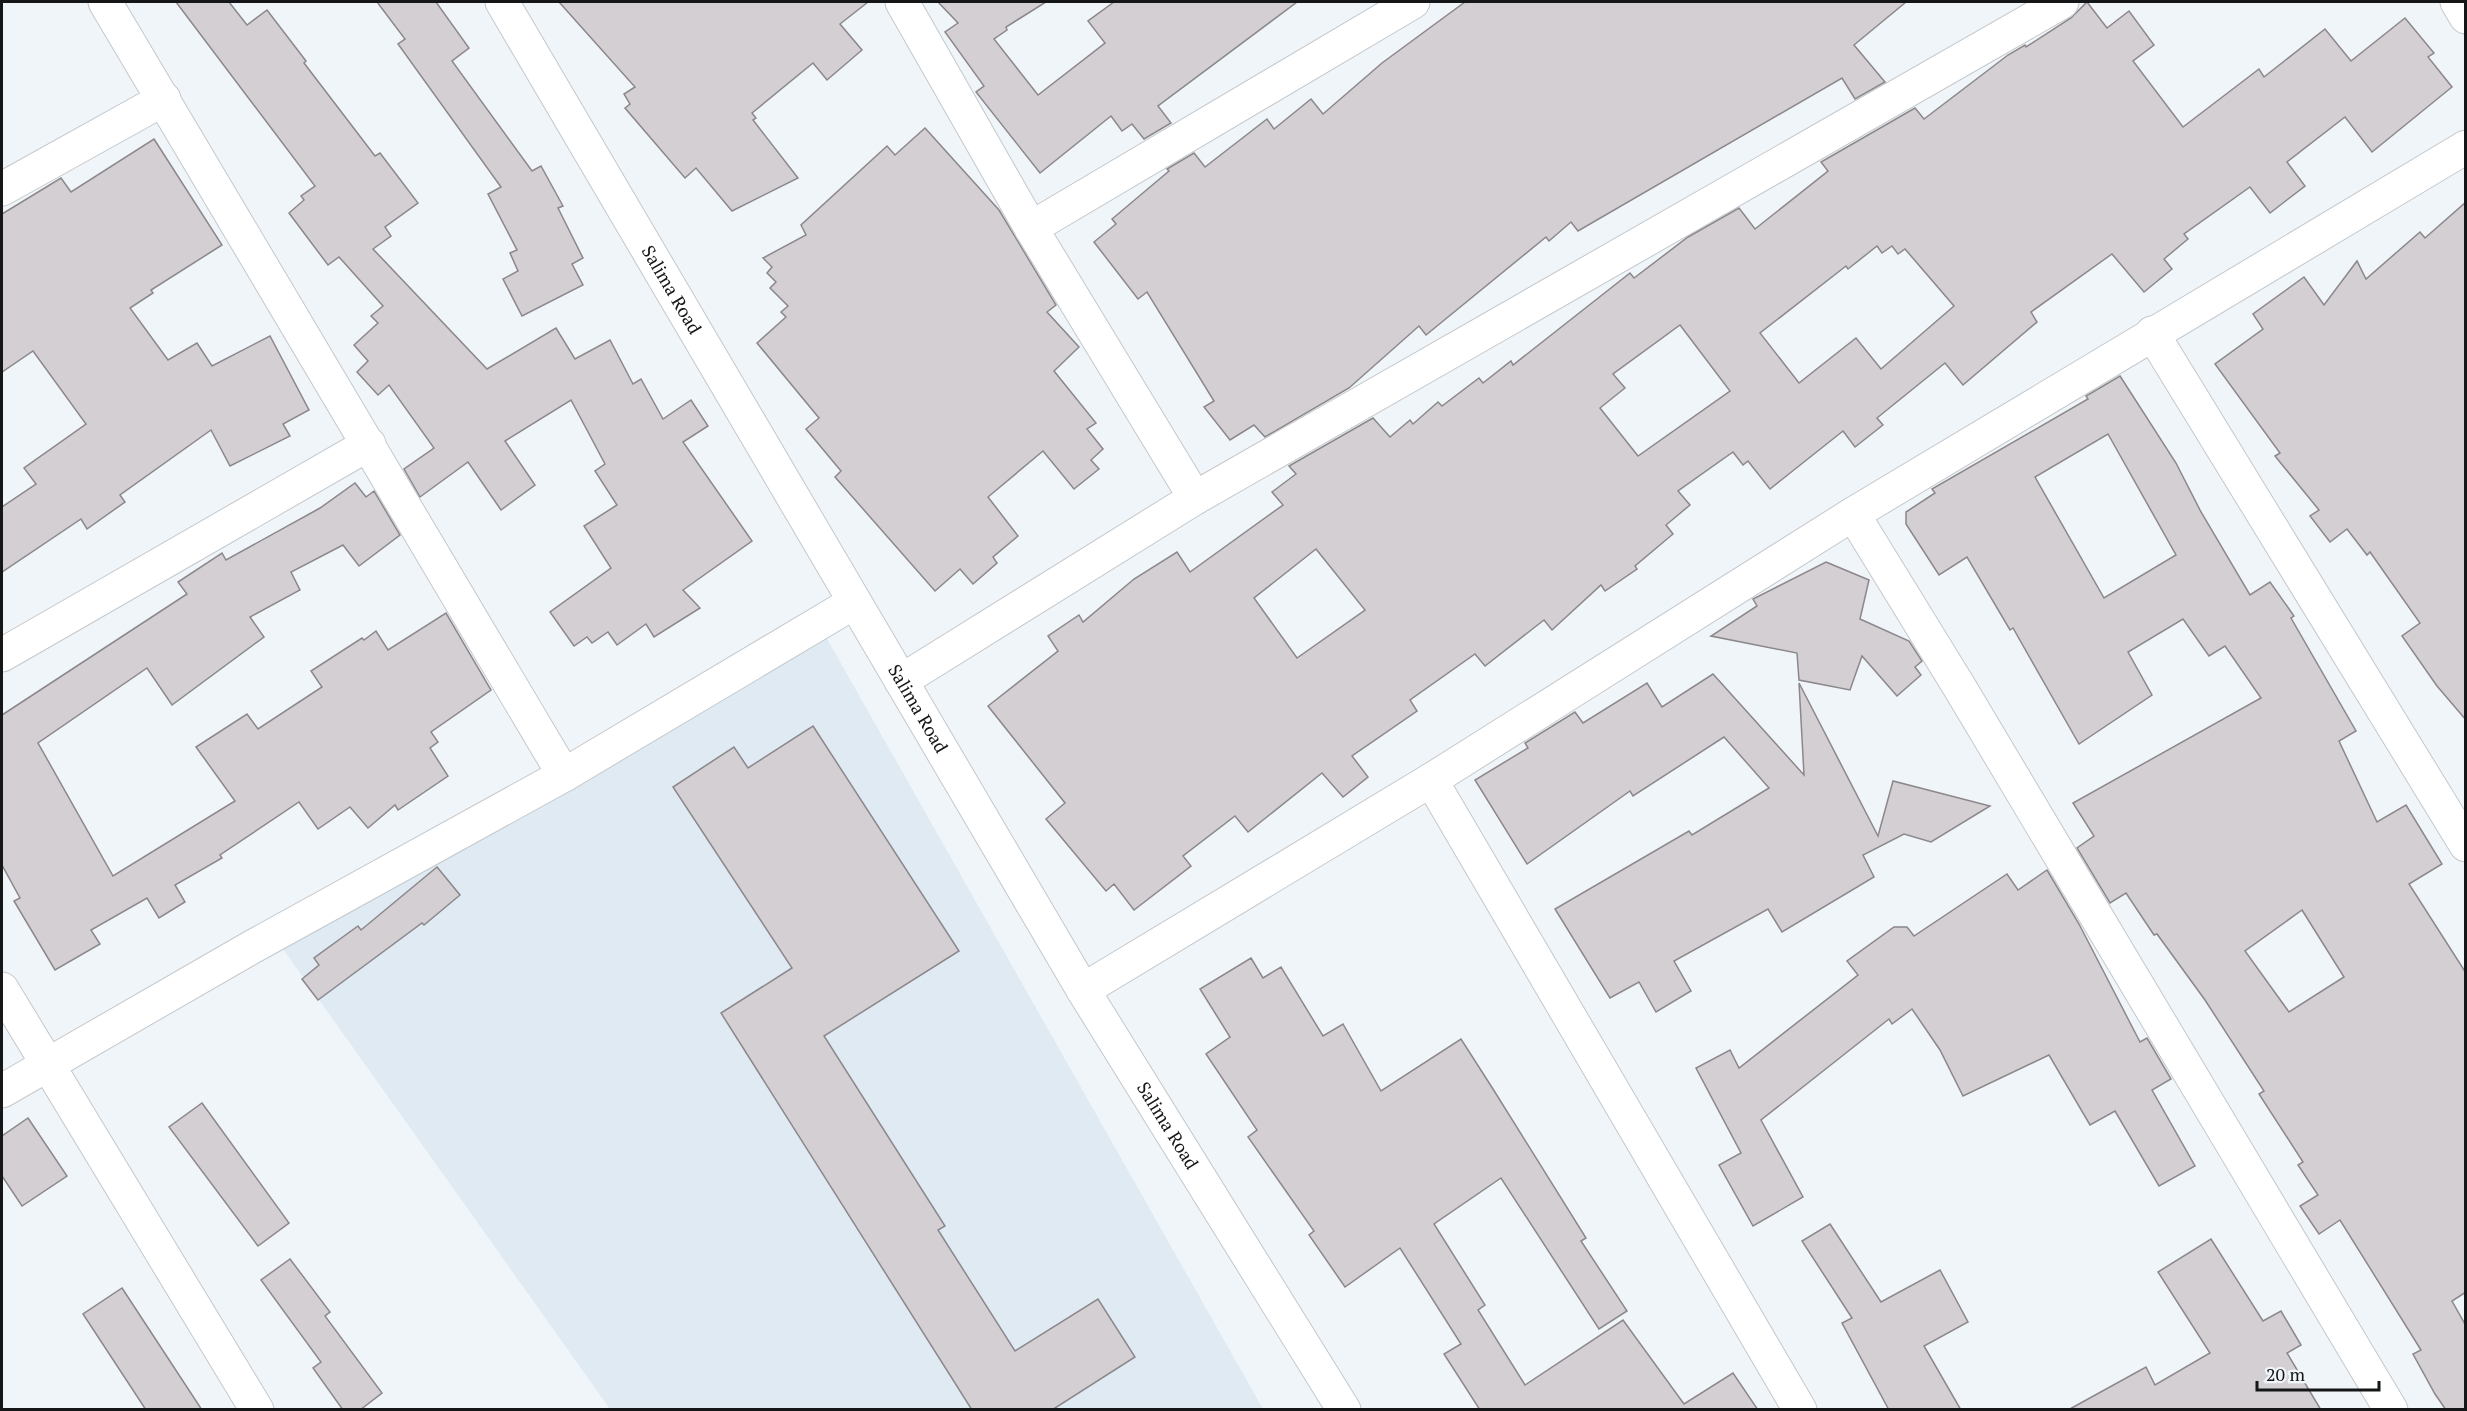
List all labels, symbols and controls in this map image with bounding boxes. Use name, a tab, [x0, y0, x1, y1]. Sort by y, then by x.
street label: Salima Road	[637, 241, 708, 338]
street label: Salima Road	[883, 660, 954, 757]
street label: Salima Road	[1132, 1077, 1204, 1174]
scale bar	[2257, 1354, 2378, 1392]
text: 20 m	[2266, 1362, 2306, 1386]

